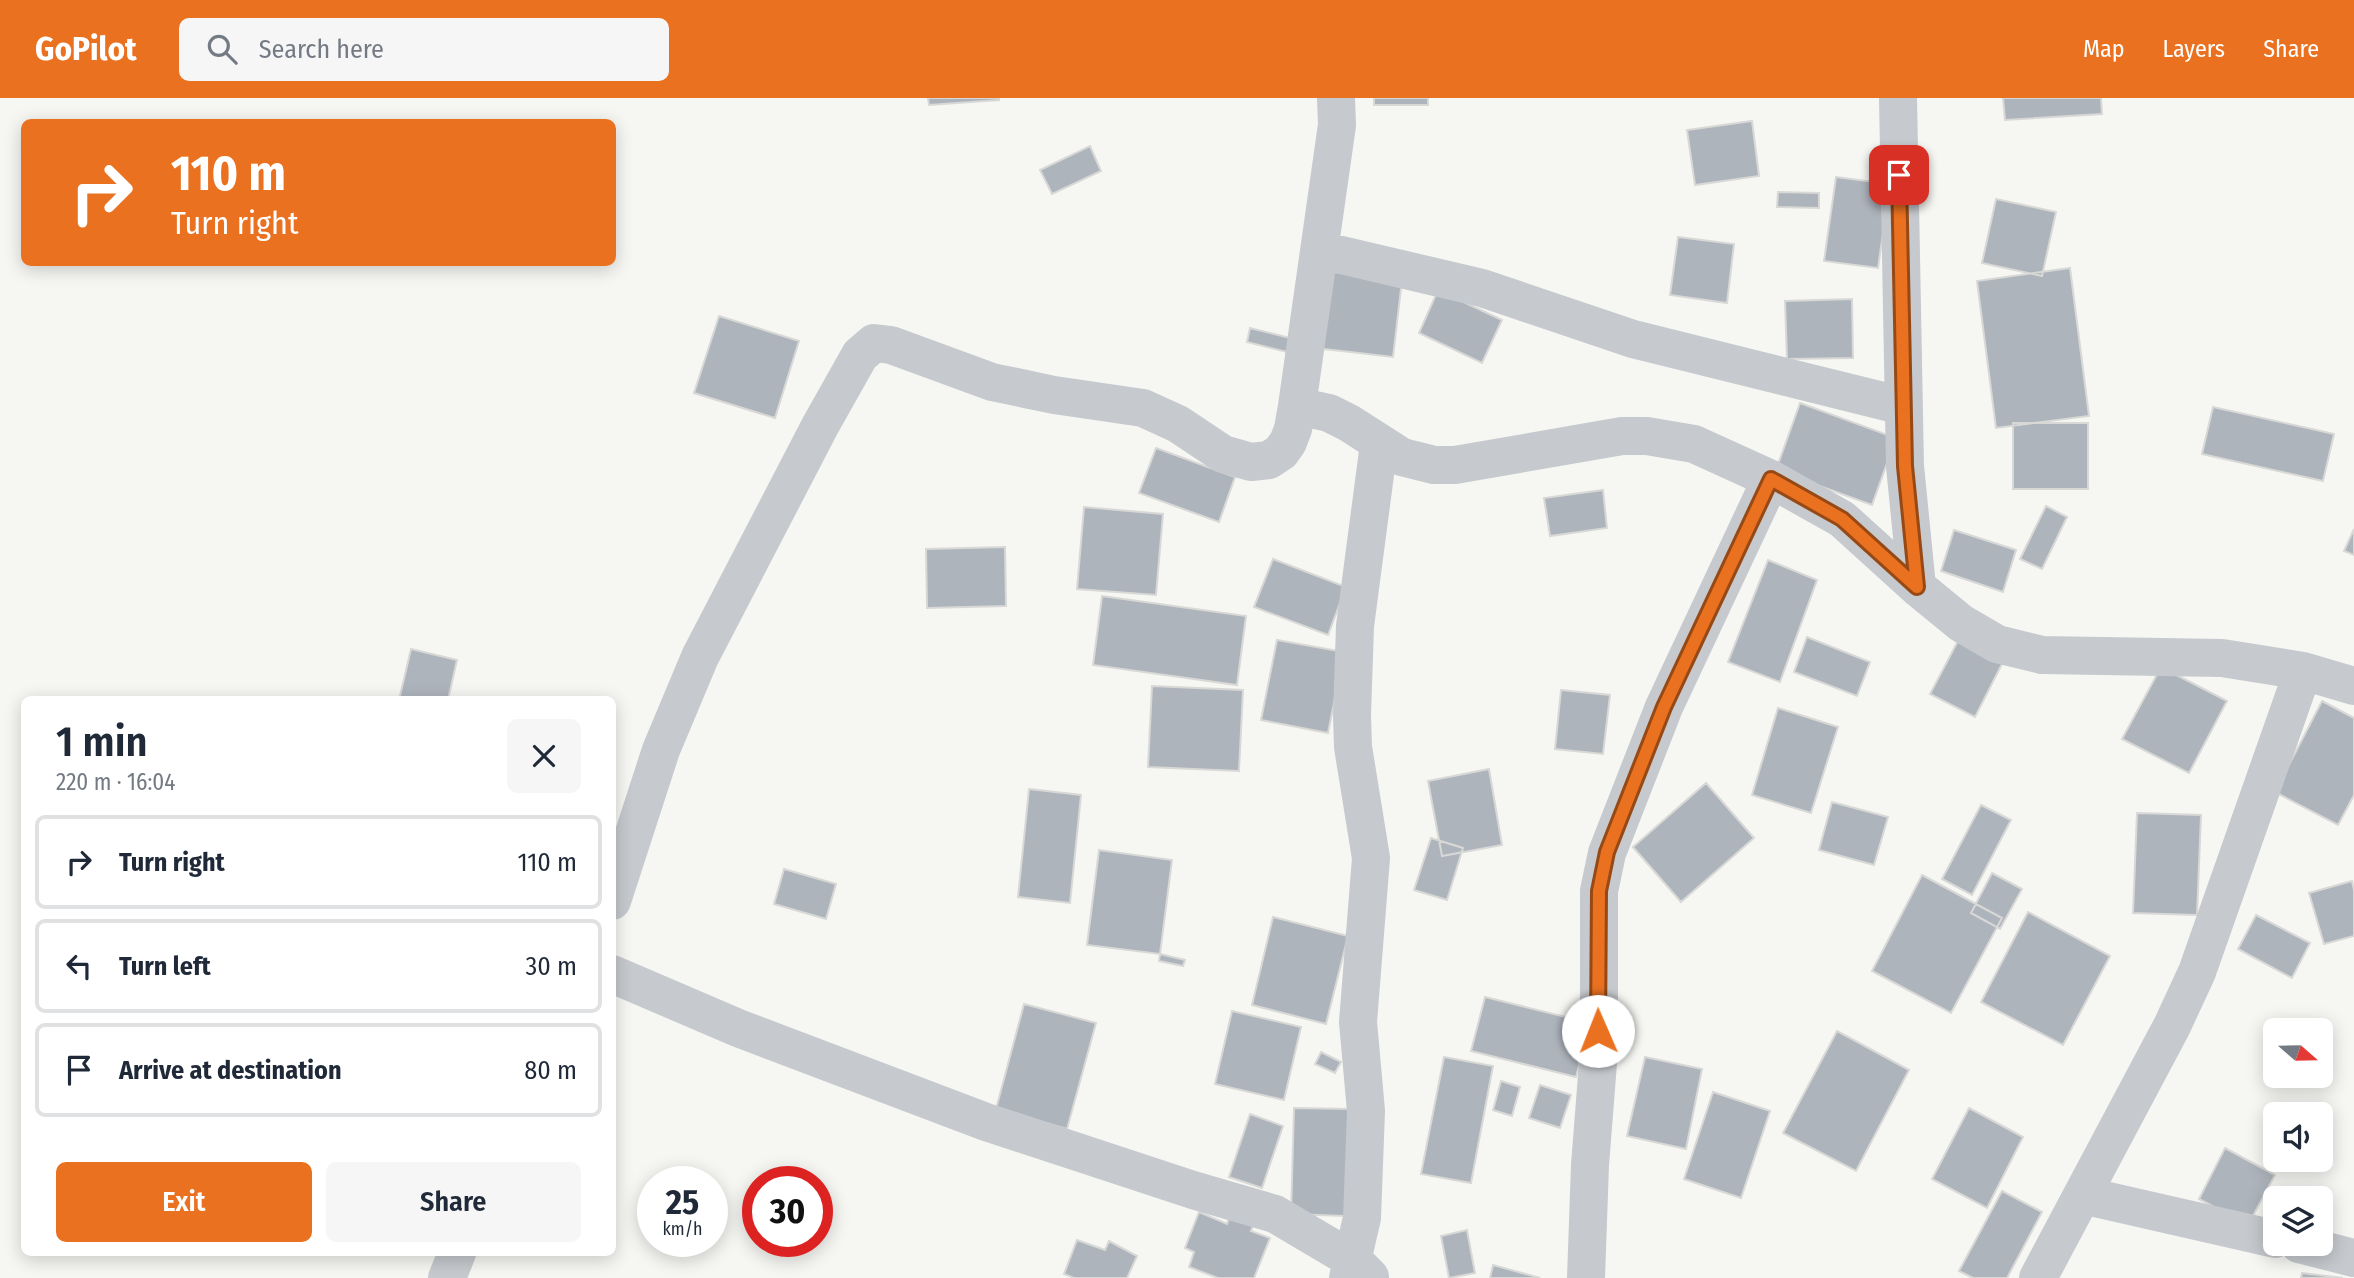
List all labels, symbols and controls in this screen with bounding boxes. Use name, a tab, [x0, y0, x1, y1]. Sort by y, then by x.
search box	[179, 18, 669, 81]
text: GoPilot	[35, 29, 137, 69]
icon: search	[203, 30, 241, 68]
text: Search here	[259, 34, 384, 65]
text: Map	[2083, 35, 2125, 63]
text: Layers	[2163, 35, 2225, 63]
text: Share	[2263, 35, 2319, 63]
text: 110 m	[171, 144, 286, 203]
pin	[1869, 145, 1929, 205]
icon: right	[56, 147, 147, 238]
icon: arrive	[1880, 156, 1918, 194]
text: Turn right	[171, 204, 298, 242]
text: 1 min	[56, 717, 147, 767]
button: close	[507, 719, 581, 793]
text: 220 m · 16:04	[56, 768, 175, 796]
icon: right	[60, 843, 98, 881]
text: Turn right	[119, 847, 225, 878]
text: 110 m	[517, 847, 577, 878]
icon: left	[60, 947, 98, 985]
text: Turn left	[119, 951, 211, 982]
text: 30 m	[526, 951, 577, 982]
position arrow	[1561, 994, 1635, 1068]
north arrow	[2263, 1018, 2333, 1088]
map controls	[2263, 1018, 2333, 1256]
icon: arrive	[60, 1051, 98, 1089]
text: Arrive at destination	[119, 1055, 342, 1086]
text: 80 m	[524, 1055, 577, 1086]
button: sound	[2263, 1102, 2333, 1172]
button: Exit	[56, 1162, 312, 1242]
button: Share	[326, 1162, 581, 1242]
speed limit sign: 30	[742, 1166, 833, 1257]
text: 25	[666, 1181, 699, 1223]
button: layers	[2263, 1186, 2333, 1256]
text: km/h	[662, 1218, 703, 1240]

